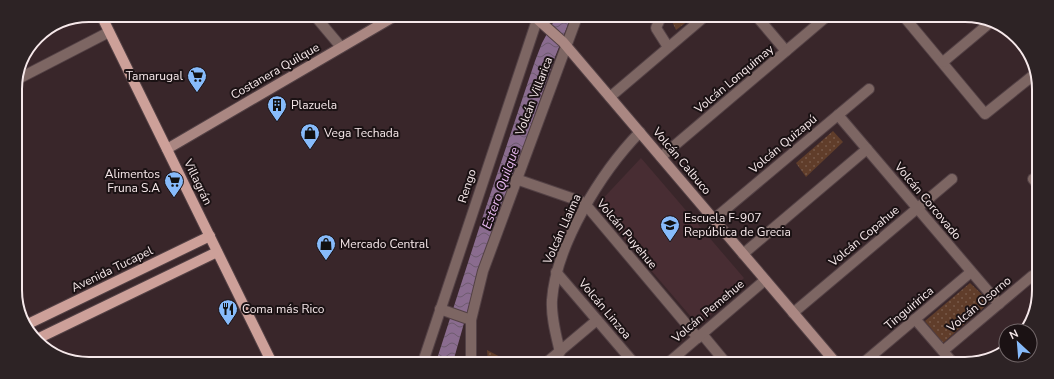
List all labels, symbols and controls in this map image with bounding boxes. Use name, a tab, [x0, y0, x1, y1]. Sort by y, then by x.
street label: Costanera Quilque	[228, 39, 322, 103]
street label: Volcán Lonquimay	[690, 41, 778, 117]
street label: Volcán Villarica	[511, 54, 556, 139]
supermarket icon: Tamarugal	[186, 65, 208, 93]
place label: Tamarugal	[126, 68, 183, 84]
building icon: Plazuela	[266, 94, 288, 122]
place label: Plazuela	[291, 97, 337, 113]
street label: Volcán Quizapú	[745, 111, 820, 178]
shop icon: Vega Techada	[299, 122, 321, 150]
street label: Volcán Calbuco	[649, 123, 715, 198]
place label: Vega Techada	[323, 125, 399, 141]
water label: Estero Quilque	[478, 144, 524, 232]
street label: Villagrán	[180, 156, 216, 208]
street label: Volcán Corcovado	[890, 158, 965, 243]
place label: Alimentos Fruna S.A	[105, 166, 160, 196]
street label: Rengo	[454, 167, 480, 205]
supermarket icon: Alimentos Fruna S.A	[163, 170, 185, 198]
street label: Volcán Llaima	[539, 191, 585, 268]
street label: Volcán Puyehue	[593, 195, 661, 272]
street label: Volcán Copahue	[825, 202, 903, 271]
place label: Escuela F-907 República de Grecia	[684, 210, 791, 240]
school or university icon: Escuela F-907 República de Grecia	[659, 214, 681, 242]
shop icon: Mercado Central	[315, 233, 337, 261]
place label: Mercado Central	[340, 236, 429, 252]
street label: Avenida Tucapel	[69, 242, 156, 296]
street label: Volcán Osorno	[943, 272, 1015, 336]
street label: Volcán Linzoa	[574, 275, 635, 343]
street label: Volcán Pemehue	[668, 276, 748, 347]
street label: Tinguiririca	[881, 283, 937, 333]
restaurant icon: Coma más Rico	[217, 298, 239, 326]
place label: Coma más Rico	[242, 301, 325, 317]
north arrow	[998, 323, 1038, 363]
text: N	[1007, 326, 1021, 343]

